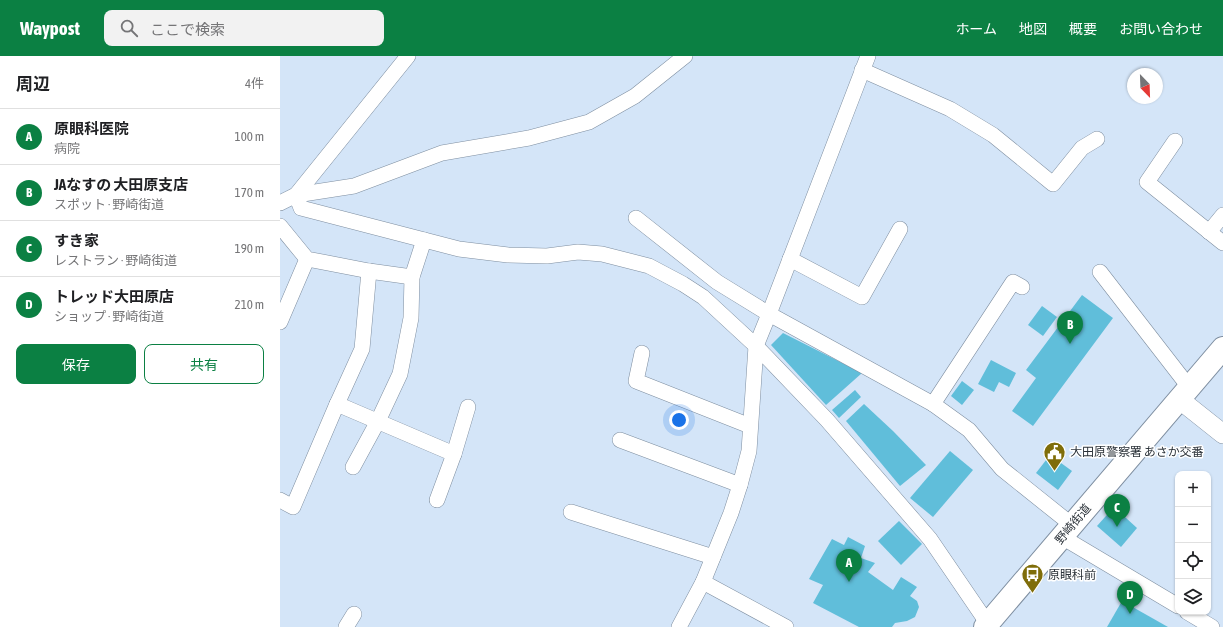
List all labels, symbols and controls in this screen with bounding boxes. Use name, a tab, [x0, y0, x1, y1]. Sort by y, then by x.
search box	[104, 10, 384, 46]
text: Waypost	[20, 17, 80, 39]
icon: search	[118, 17, 140, 39]
text: ここで検索	[150, 21, 225, 38]
text: ホーム	[955, 21, 997, 37]
text: 地図	[1019, 21, 1047, 37]
text: 概要	[1069, 21, 1097, 37]
text: お問い合わせ	[1119, 21, 1203, 37]
north arrow	[1127, 68, 1163, 104]
text: 周辺	[16, 74, 50, 94]
text: 4件	[245, 76, 264, 91]
text: 原眼科医院	[54, 120, 129, 137]
text: A	[26, 129, 32, 144]
text: 100 m	[235, 129, 264, 144]
text: 病院	[54, 141, 80, 156]
text: JAなすの 大田原支店	[54, 176, 188, 193]
text: B	[26, 185, 32, 200]
text: 170 m	[235, 185, 264, 200]
text: スポット · 野崎街道	[54, 197, 164, 212]
text: すき家	[54, 232, 99, 249]
text: C	[26, 241, 32, 256]
text: 190 m	[235, 241, 264, 256]
text: レストラン · 野崎街道	[54, 253, 177, 268]
text: トレッド大田原店	[54, 288, 174, 305]
text: D	[25, 297, 33, 312]
text: 210 m	[235, 297, 264, 312]
text: ショップ · 野崎街道	[54, 309, 164, 324]
pin: B	[1057, 311, 1083, 344]
button: 保存	[16, 344, 136, 384]
button: 共有	[144, 344, 264, 384]
your location	[669, 410, 689, 430]
public building icon: 大田原警察署 あさか交番	[1041, 439, 1067, 472]
place label: 大田原警察署 あさか交番	[1070, 445, 1204, 459]
map controls	[1175, 471, 1211, 615]
button: +	[1175, 471, 1211, 507]
pin: C	[1104, 494, 1130, 527]
street label: 野崎街道	[1052, 501, 1094, 547]
button: −	[1175, 507, 1211, 543]
button: locate	[1175, 543, 1211, 579]
pin: A	[836, 549, 862, 582]
bus stop icon: 原眼科前	[1020, 562, 1046, 595]
place label: 原眼科前	[1048, 568, 1096, 582]
button: layers	[1175, 579, 1211, 615]
pin: D	[1117, 581, 1143, 614]

